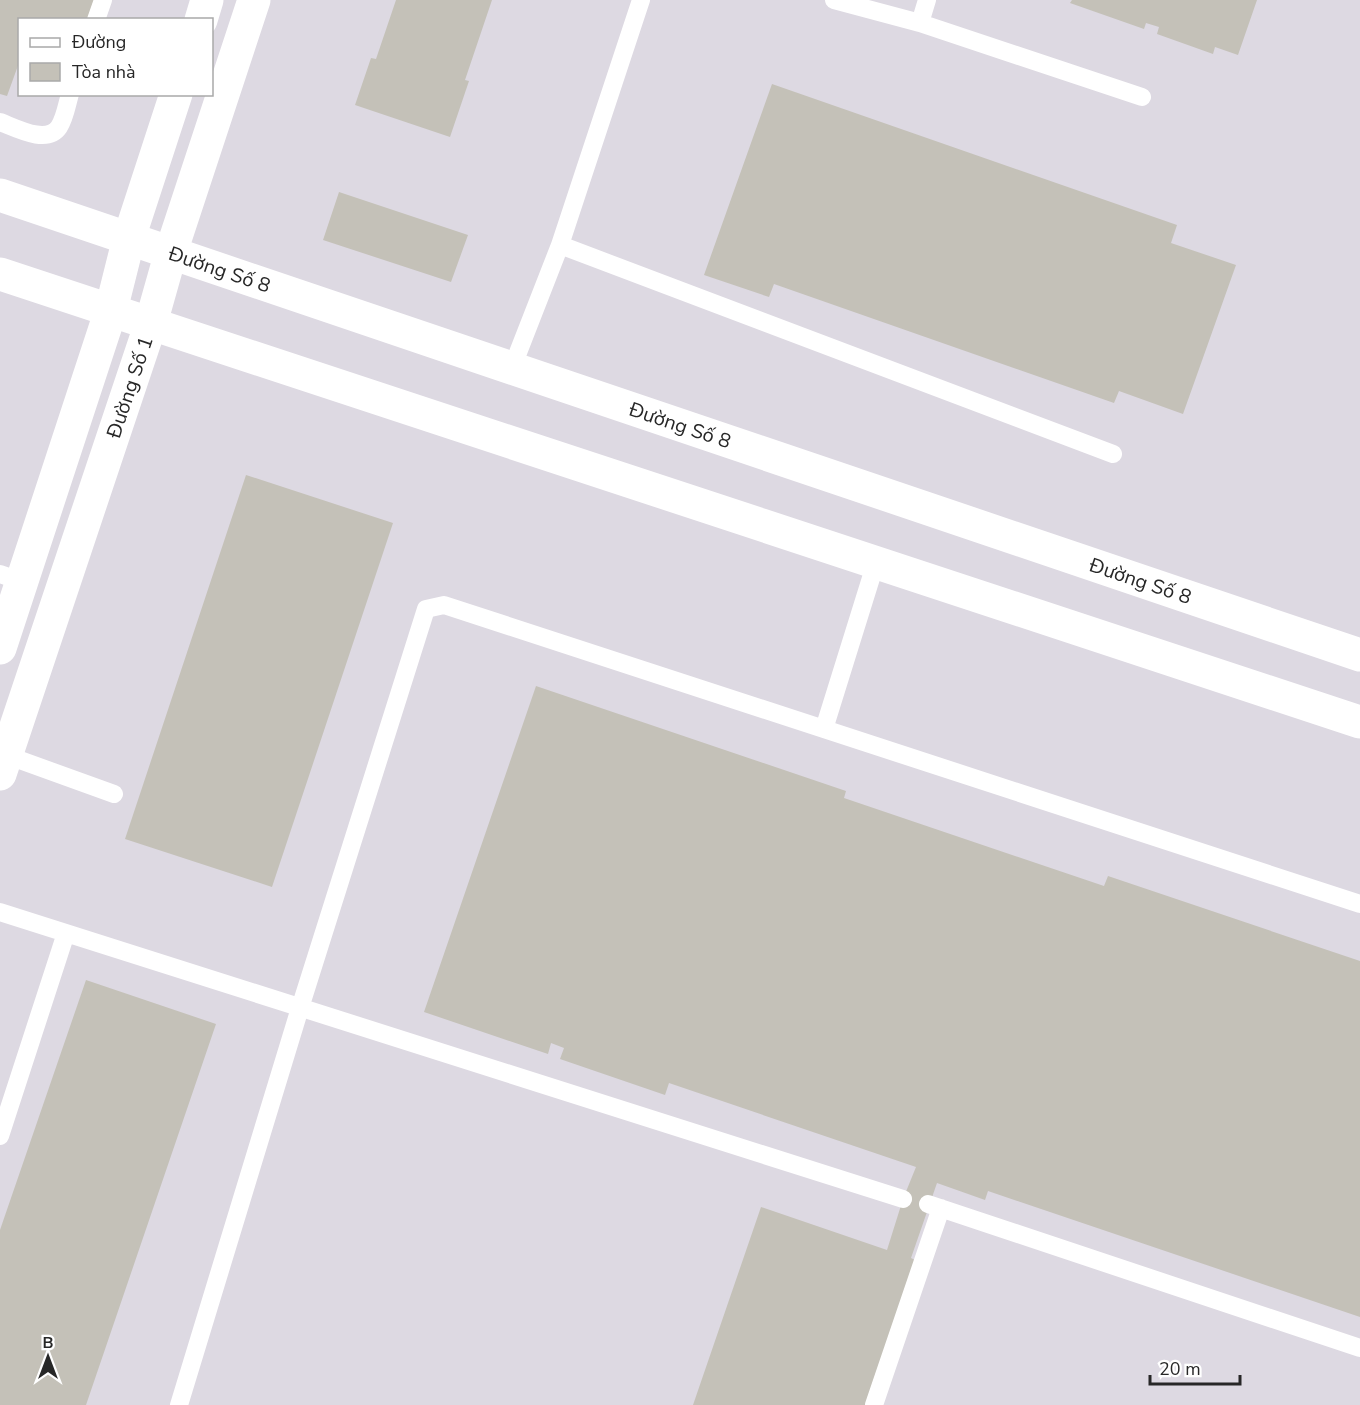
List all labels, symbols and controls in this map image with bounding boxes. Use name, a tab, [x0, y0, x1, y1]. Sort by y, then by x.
legend	[18, 18, 213, 96]
text: Đường	[71, 30, 126, 54]
text: Tòa nhà	[72, 60, 136, 84]
street label: Đường Số 8	[164, 240, 274, 300]
street label: Đường Số 1	[100, 333, 160, 443]
street label: Đường Số 8	[624, 395, 735, 455]
street label: Đường Số 8	[1085, 551, 1195, 611]
north arrow	[18, 1327, 78, 1387]
text: B	[42, 1332, 54, 1354]
scale bar	[1150, 1348, 1240, 1386]
text: 20 m	[1159, 1357, 1201, 1381]

